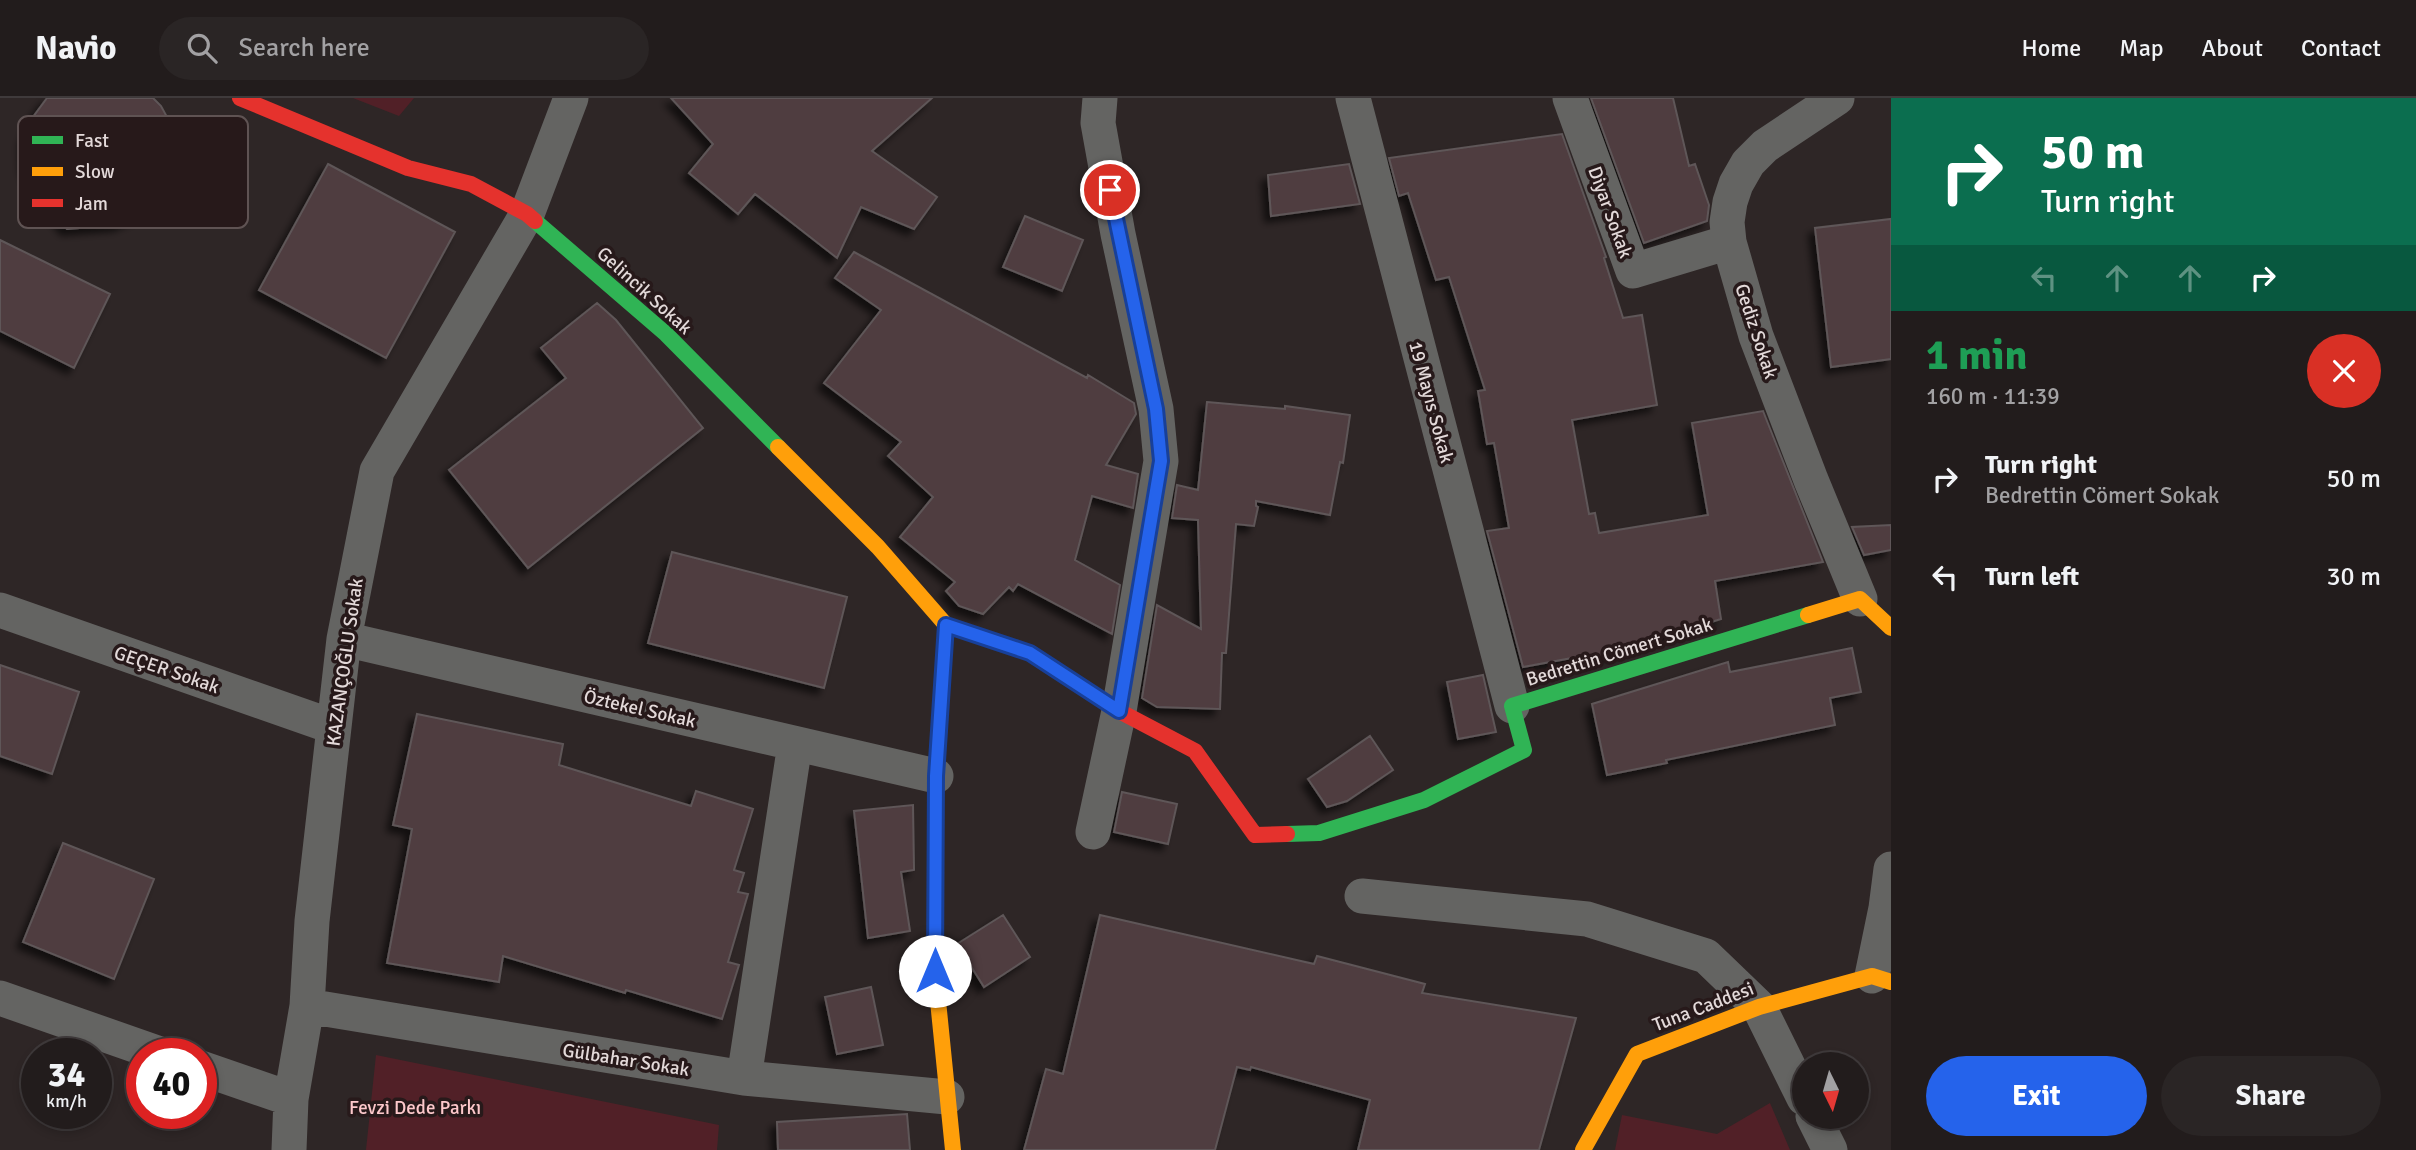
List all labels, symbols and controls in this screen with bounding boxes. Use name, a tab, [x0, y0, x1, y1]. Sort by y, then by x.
search box	[159, 17, 649, 80]
text: Navio	[35, 28, 117, 69]
icon: search	[183, 29, 221, 67]
text: Search here	[239, 32, 370, 64]
text: Home	[2021, 33, 2081, 63]
text: Map	[2119, 33, 2164, 63]
text: About	[2202, 33, 2263, 63]
text: Contact	[2301, 33, 2381, 63]
legend	[18, 116, 248, 228]
text: 50 m	[2041, 122, 2144, 182]
icon: right	[1926, 126, 2017, 217]
text: Fast	[75, 129, 109, 153]
text: Slow	[75, 160, 115, 184]
pin	[1080, 160, 1140, 220]
street label: Diyar Sokak	[1582, 163, 1638, 262]
icon: arrive	[1091, 171, 1129, 209]
text: Turn right	[2041, 182, 2174, 221]
text: Jam	[75, 192, 108, 216]
street label: Gelincik Sokak	[592, 242, 697, 340]
icon: left	[2025, 259, 2063, 297]
icon: ahead	[2098, 259, 2136, 297]
icon: ahead	[2171, 259, 2209, 297]
icon: right	[2244, 259, 2282, 297]
street label: Gediz Sokak	[1729, 281, 1783, 382]
text: 1 min	[1926, 330, 2027, 381]
button: close	[2307, 334, 2381, 408]
street label: 19 Mayıs Sokak	[1403, 339, 1459, 466]
text: 160 m · 11:39	[1926, 382, 2060, 411]
text: Turn right	[1985, 449, 2097, 481]
icon: right	[1926, 460, 1964, 498]
text: 50 m	[2326, 463, 2381, 495]
text: Bedrettin Cömert Sokak	[1985, 481, 2219, 510]
icon: left	[1926, 558, 1964, 596]
text: Turn left	[1985, 561, 2079, 593]
text: 30 m	[2326, 561, 2381, 593]
street label: KAZANÇOĞLU Sokak	[321, 576, 369, 748]
street label: Bedrettin Cömert Sokak	[1523, 612, 1716, 692]
street label: GEÇER Sokak	[111, 641, 223, 699]
street label: Öztekel Sokak	[581, 684, 699, 734]
position arrow	[898, 934, 972, 1008]
street label: Tuna Caddesi	[1649, 977, 1757, 1037]
speed limit sign: 40	[126, 1038, 217, 1129]
street label: Gülbahar Sokak	[561, 1038, 691, 1082]
north arrow	[1792, 1052, 1869, 1129]
map controls	[1792, 1052, 1869, 1129]
text: 34	[48, 1053, 85, 1096]
button: Exit	[1926, 1056, 2147, 1136]
button: Share	[2161, 1056, 2381, 1136]
text: km/h	[46, 1090, 87, 1112]
park label: Fevzi Dede Parkı	[349, 1096, 481, 1120]

